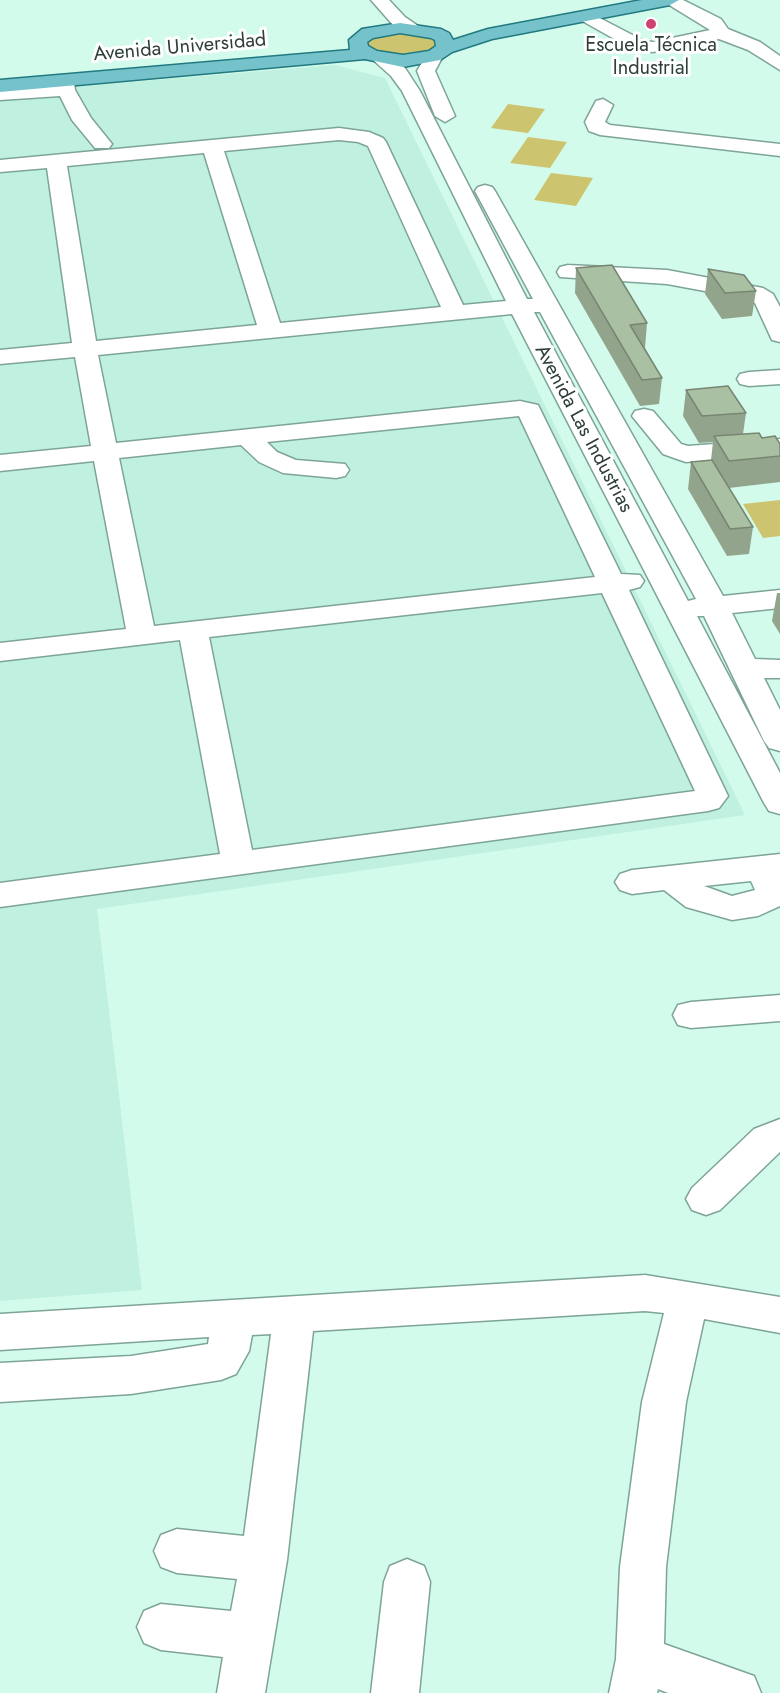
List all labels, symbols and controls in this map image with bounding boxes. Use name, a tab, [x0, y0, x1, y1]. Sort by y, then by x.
marker: Escuela Técnica Industrial	[644, 17, 658, 31]
street label: Avenida Universidad	[93, 28, 267, 68]
place label: Escuela Técnica Industrial	[585, 34, 717, 81]
street label: Avenida Las Industrias	[529, 341, 637, 517]

